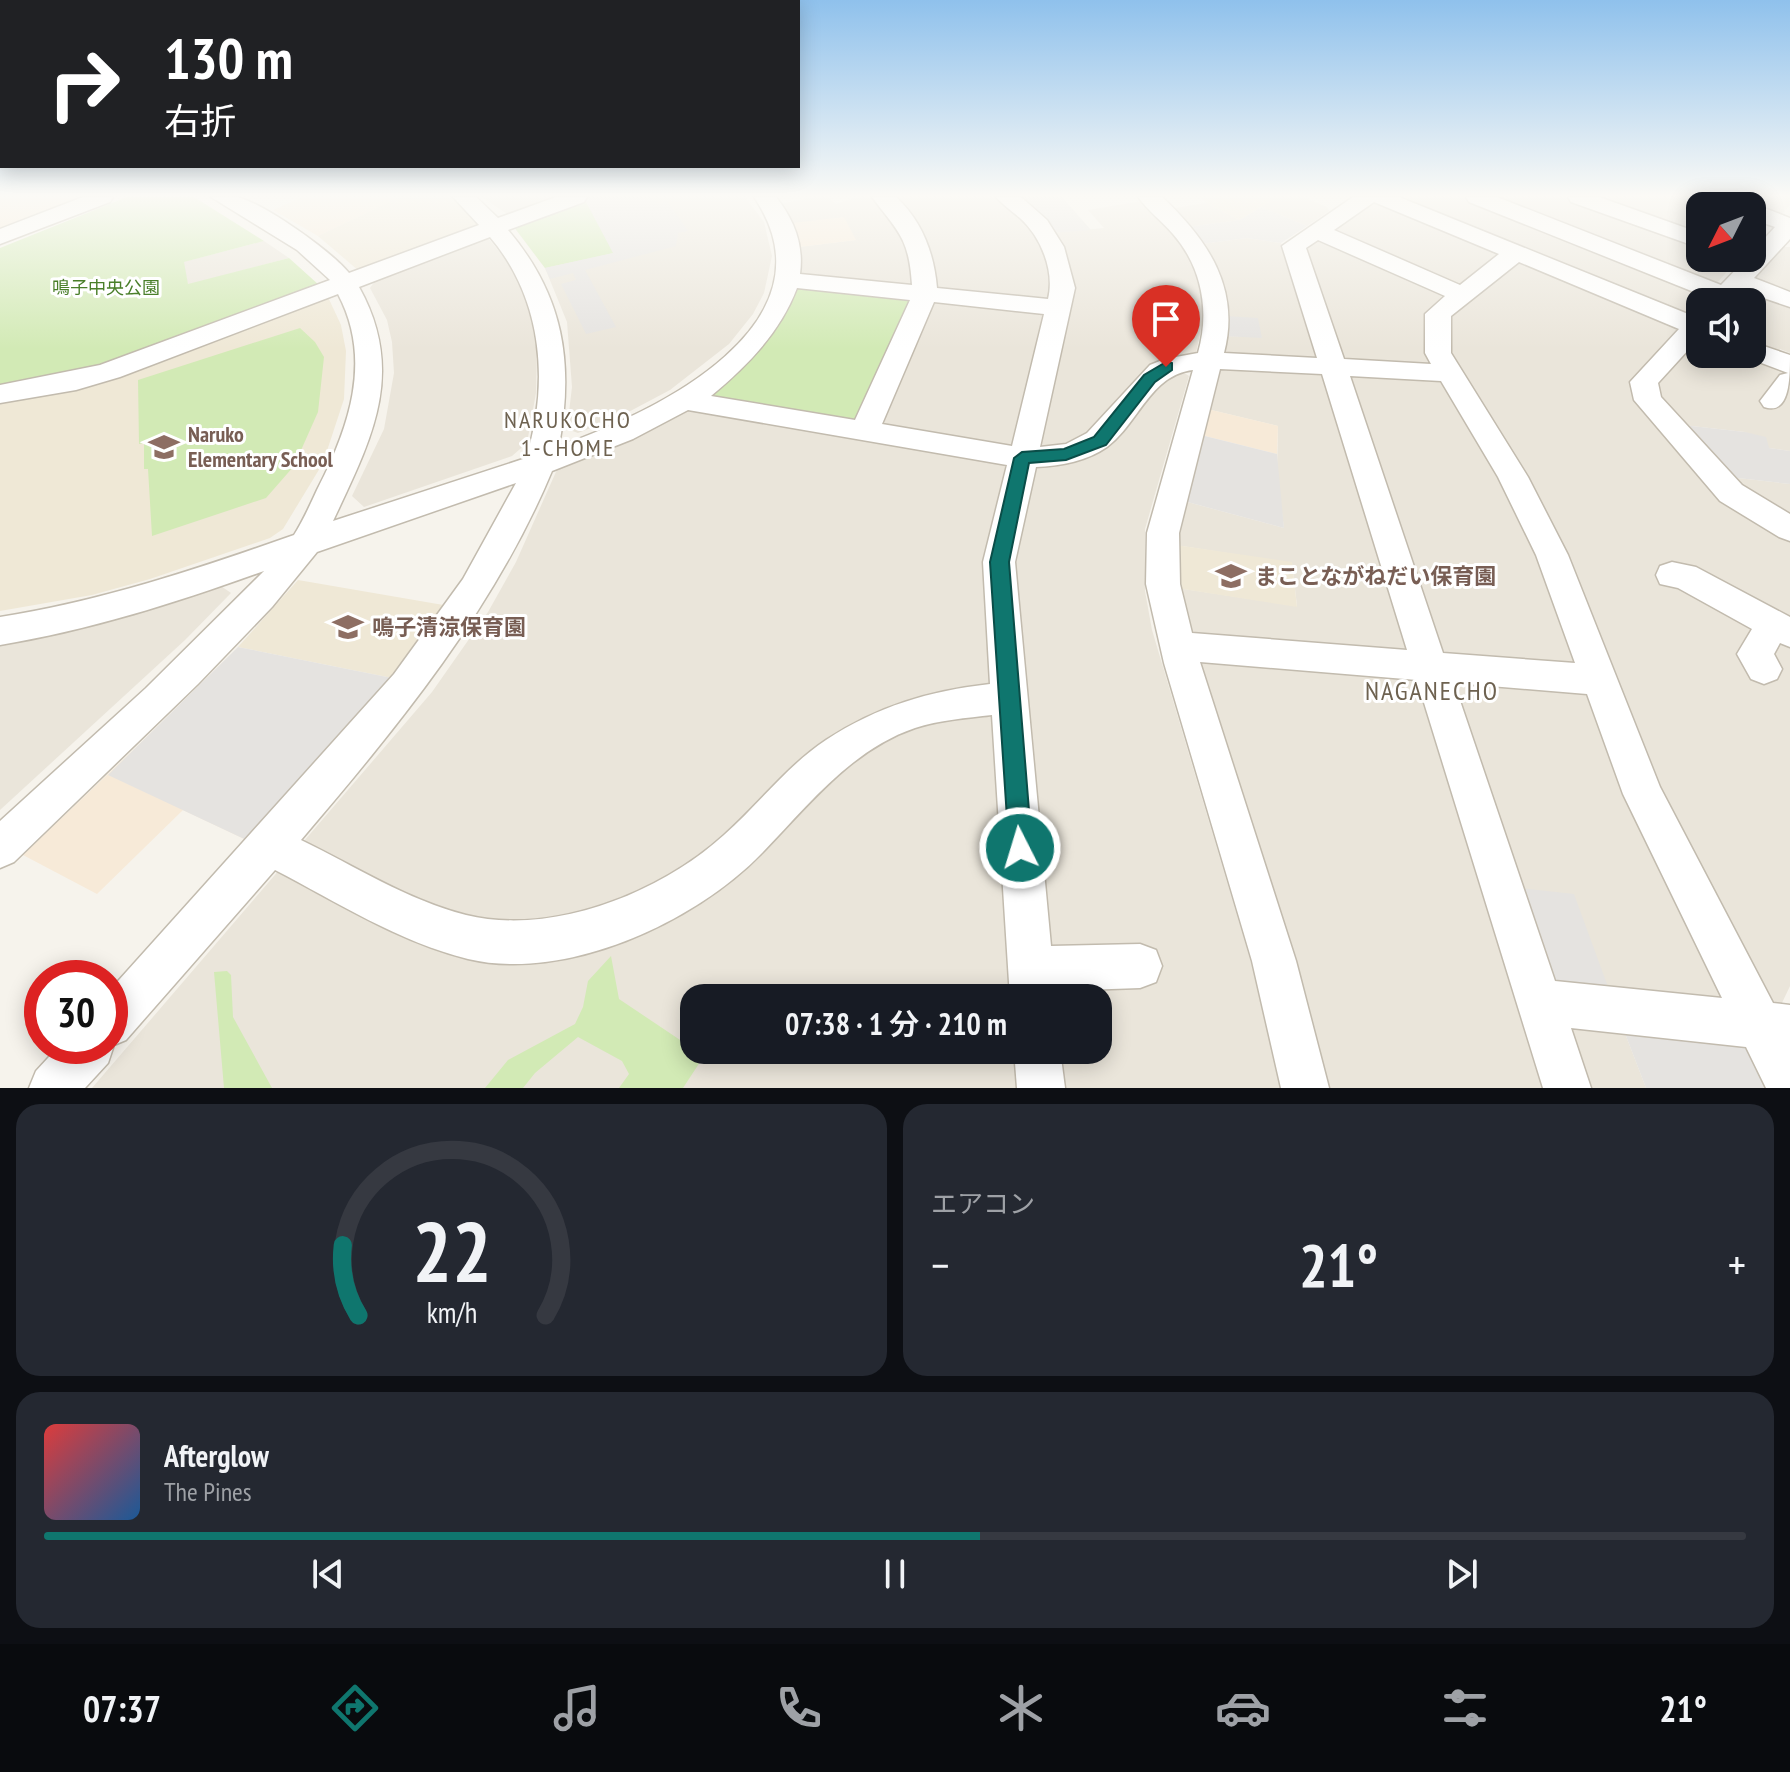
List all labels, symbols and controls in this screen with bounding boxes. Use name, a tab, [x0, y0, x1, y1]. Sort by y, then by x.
text: 130 m	[164, 22, 293, 94]
icon: right	[32, 32, 136, 136]
text: 右折	[164, 97, 236, 144]
north arrow	[1686, 192, 1766, 272]
map controls	[1686, 192, 1766, 368]
park label: 鳴子中央公園	[52, 276, 160, 299]
pin	[1132, 285, 1200, 367]
button: sound	[1686, 288, 1766, 368]
icon: arrive	[1144, 297, 1188, 341]
district label: NARUKOCHO 1-CHOME	[504, 404, 632, 463]
place label: Naruko Elementary School	[188, 420, 334, 473]
school or university icon: Naruko Elementary School	[147, 430, 181, 464]
school or university icon: まことながねだい保育園	[1214, 559, 1248, 593]
place label: まことながねだい保育園	[1255, 562, 1496, 590]
school or university icon: 鳴子清涼保育園	[331, 610, 365, 644]
place label: 鳴子清涼保育園	[372, 613, 526, 641]
district label: NAGANECHO	[1365, 674, 1499, 707]
position arrow	[978, 806, 1062, 890]
speed limit sign: 30	[24, 960, 128, 1064]
text: 07:38 · 1 分 · 210 m	[785, 1004, 1007, 1043]
text: エアコン	[931, 1187, 1035, 1220]
text: 22	[412, 1197, 491, 1305]
text: 21°	[1299, 1226, 1378, 1304]
text: −	[931, 1236, 949, 1293]
text: +	[1728, 1236, 1746, 1293]
text: km/h	[426, 1294, 477, 1331]
text: Afterglow	[164, 1436, 269, 1475]
text: The Pines	[164, 1475, 252, 1508]
icon: previous	[306, 1552, 350, 1596]
icon: pause	[873, 1552, 917, 1596]
icon: next	[1440, 1552, 1484, 1596]
icon: directions	[327, 1680, 383, 1736]
icon: music	[549, 1680, 605, 1736]
icon: phone	[771, 1680, 827, 1736]
icon: climate	[993, 1680, 1049, 1736]
icon: car	[1215, 1680, 1271, 1736]
icon: filters	[1437, 1680, 1493, 1736]
text: 07:37	[83, 1685, 161, 1732]
text: 21°	[1659, 1685, 1707, 1732]

